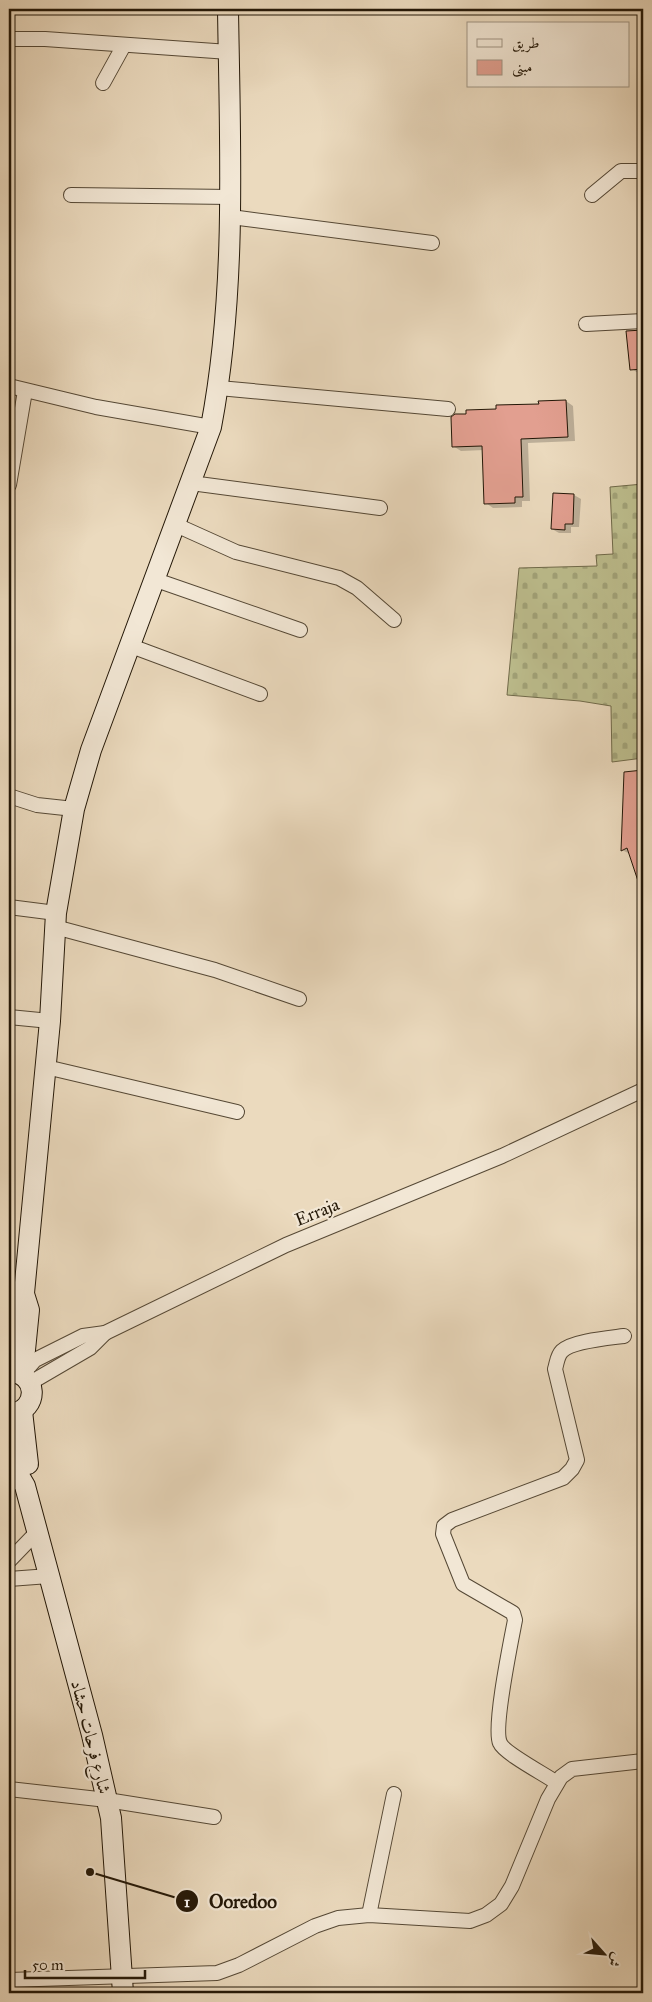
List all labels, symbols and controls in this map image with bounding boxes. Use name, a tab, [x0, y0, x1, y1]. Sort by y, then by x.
legend	[467, 22, 630, 88]
text: طريق	[512, 34, 539, 53]
text: مبنى	[512, 58, 532, 78]
street label: Erraja	[292, 1193, 343, 1231]
street label: شارع فرحات حشاد	[62, 1678, 116, 1797]
callout: Ooredoo	[174, 1884, 287, 1918]
text: Ooredoo	[209, 1890, 277, 1913]
text: 1	[184, 1893, 190, 1911]
north arrow	[580, 1930, 630, 1980]
scale bar	[25, 1947, 145, 1979]
text: ش	[604, 1950, 626, 1970]
text: 50 m	[32, 1956, 64, 1974]

